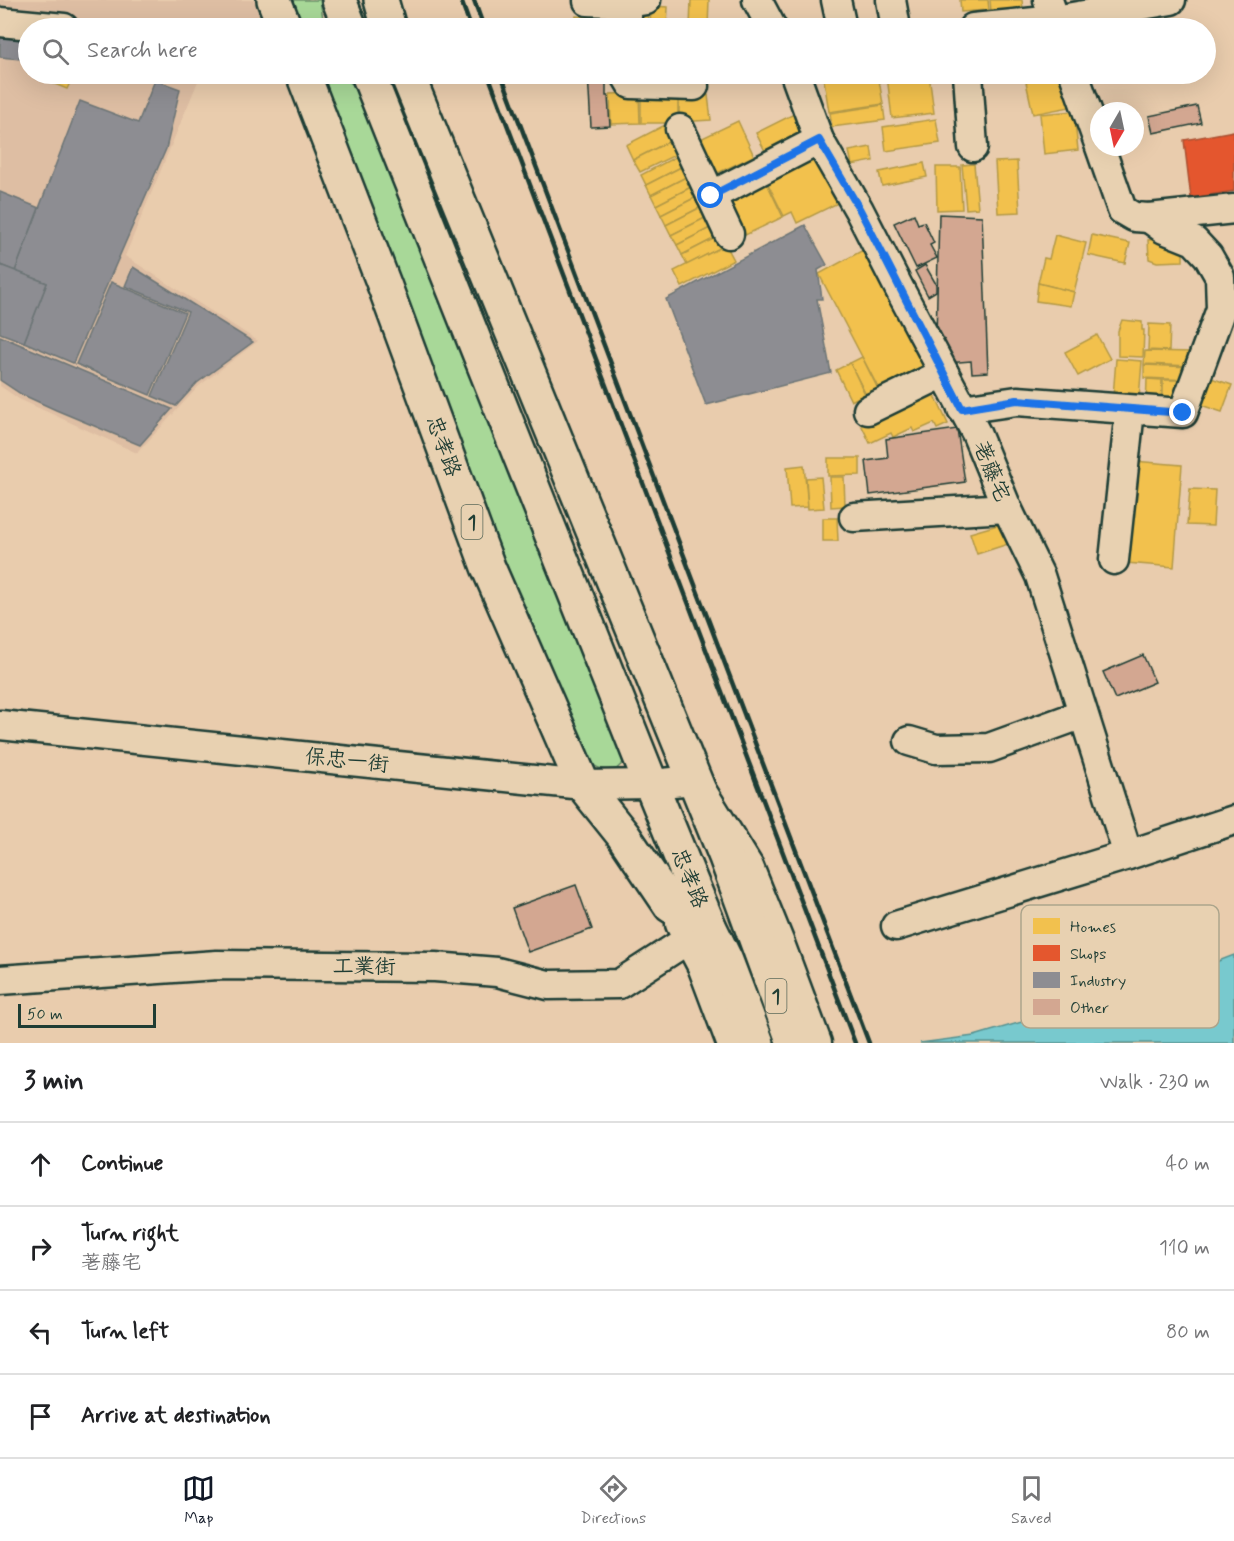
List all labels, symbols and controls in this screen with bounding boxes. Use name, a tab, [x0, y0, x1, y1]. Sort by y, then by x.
search box	[18, 18, 1216, 84]
icon: search	[39, 35, 72, 68]
text: Search here	[87, 37, 198, 65]
north arrow	[1090, 102, 1144, 156]
route start	[697, 182, 723, 208]
route end	[1169, 399, 1195, 425]
street label: 忠孝路	[419, 412, 467, 481]
street label: 荖藤宅	[966, 437, 1016, 506]
road number: 1	[462, 505, 482, 539]
street label: 保忠一街	[304, 743, 390, 779]
street label: 忠孝路	[664, 844, 714, 913]
legend	[1021, 905, 1219, 1028]
text: Homes	[1070, 917, 1116, 938]
text: Shops	[1070, 944, 1107, 965]
street label: 工業街	[332, 952, 396, 982]
text: Industry	[1070, 971, 1126, 992]
road number: 1	[766, 979, 786, 1013]
text: Other	[1070, 998, 1109, 1019]
scale bar	[18, 1001, 156, 1028]
text: 50 m	[27, 1004, 63, 1025]
text: 3 min	[24, 1065, 84, 1099]
text: Walk · 230 m	[1100, 1069, 1210, 1096]
icon: ahead	[24, 1148, 57, 1181]
text: Continue	[81, 1150, 163, 1178]
text: 40 m	[1166, 1151, 1210, 1178]
text: Turn right	[81, 1220, 179, 1248]
icon: right	[24, 1232, 57, 1265]
text: 110 m	[1159, 1235, 1210, 1262]
text: 荖藤宅	[81, 1250, 141, 1277]
icon: left	[24, 1316, 57, 1349]
text: Turn left	[81, 1318, 169, 1346]
text: 80 m	[1166, 1319, 1210, 1346]
icon: arrive	[24, 1400, 57, 1433]
text: Arrive at destination	[81, 1402, 271, 1430]
tab: Map	[182, 1472, 215, 1529]
tab: Directions	[580, 1472, 646, 1529]
tab: Saved	[1011, 1472, 1052, 1529]

